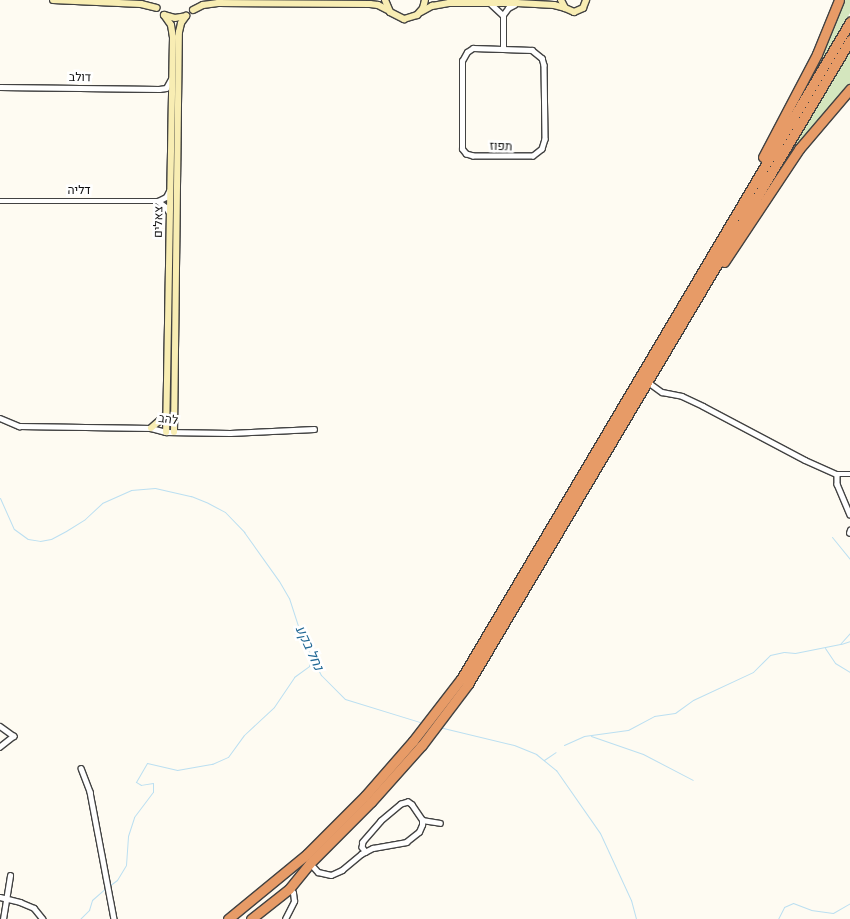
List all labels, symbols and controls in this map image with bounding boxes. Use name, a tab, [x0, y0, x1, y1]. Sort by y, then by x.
street label: דולב	[69, 71, 91, 85]
street label: תפוז	[489, 139, 513, 155]
street label: דליה	[67, 184, 91, 198]
street label: צאלים	[152, 206, 166, 238]
street label: להב	[157, 412, 179, 428]
water label: נחל בקע	[291, 623, 327, 673]

